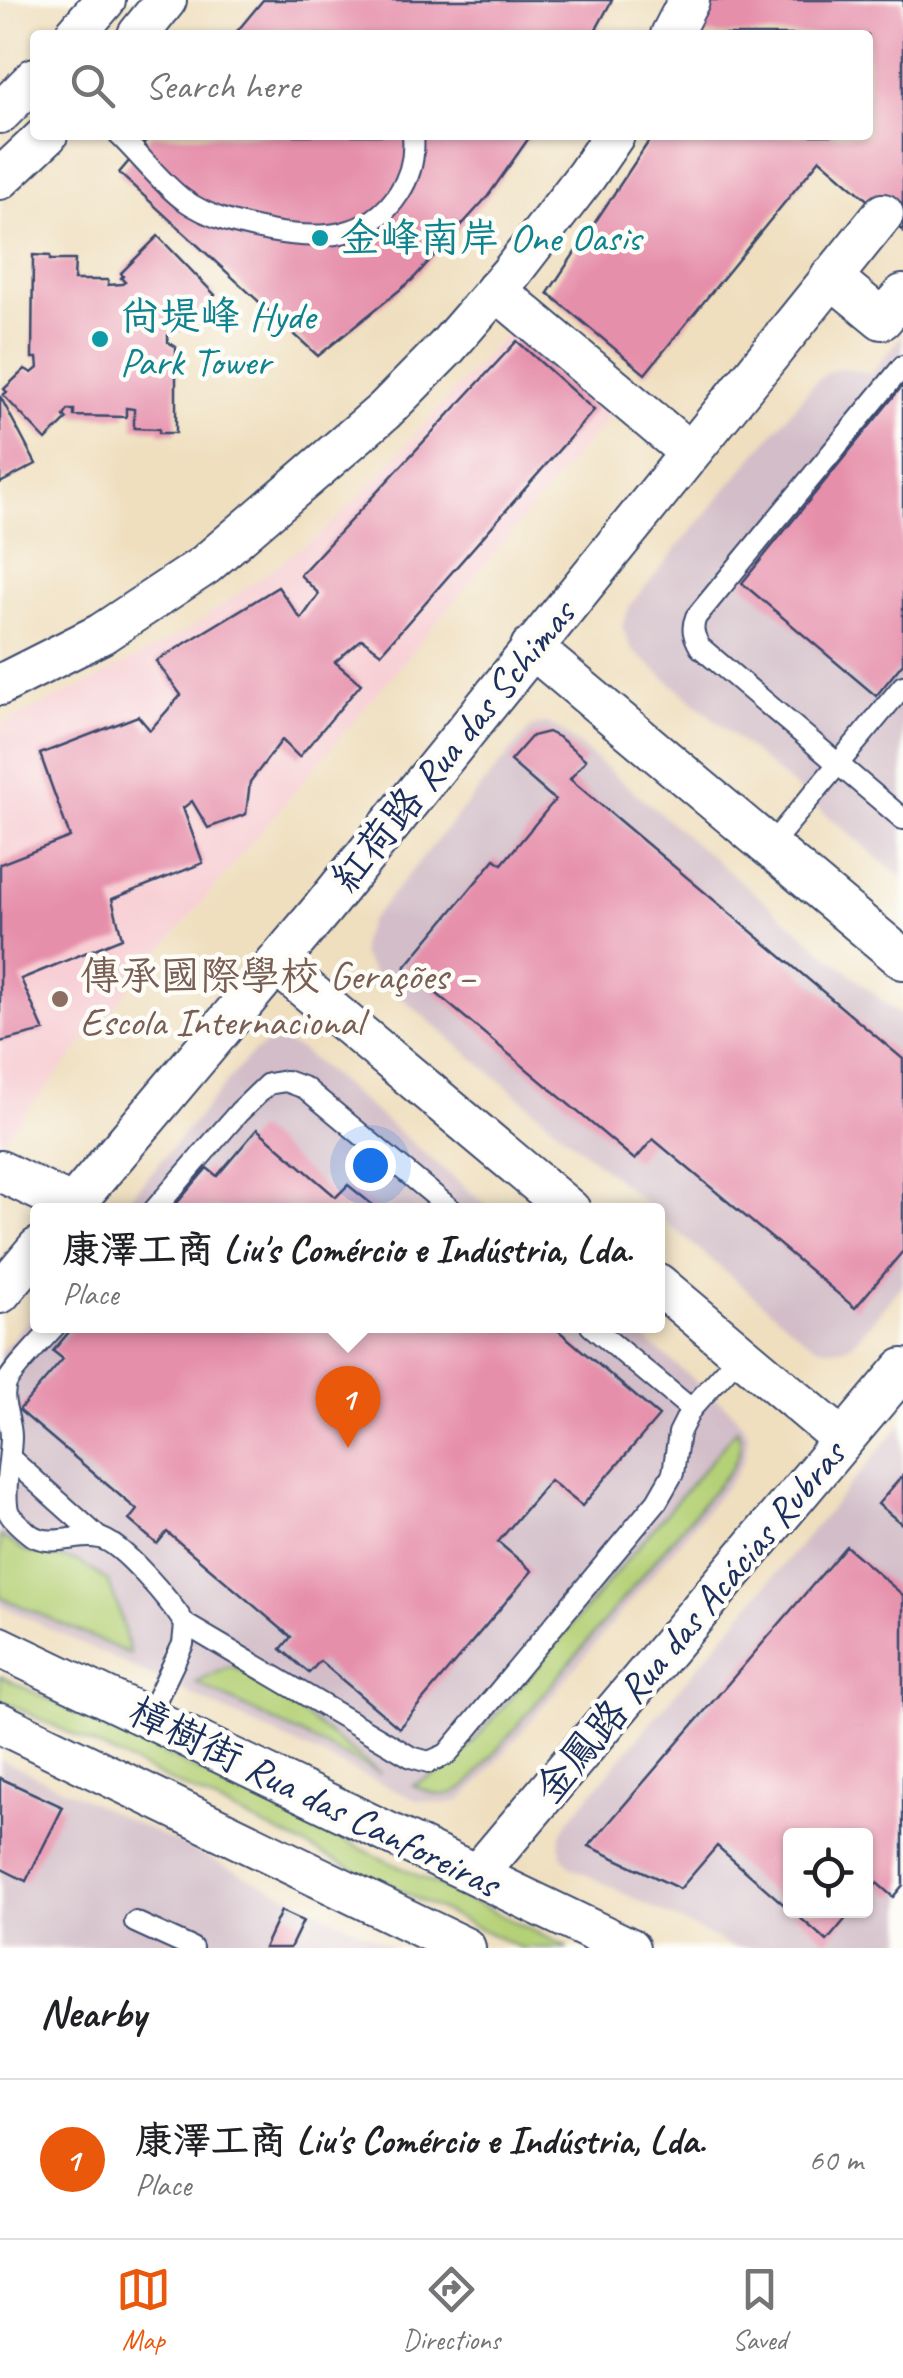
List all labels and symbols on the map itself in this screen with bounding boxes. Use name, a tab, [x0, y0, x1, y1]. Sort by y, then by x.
place label: 金峰南岸 One Oasis	[340, 213, 644, 263]
marker: 金峰南岸 One Oasis	[309, 227, 331, 249]
place label: 尚堤峰 Hyde Park Tower	[120, 291, 318, 387]
marker: 尚堤峰 Hyde Park Tower	[89, 328, 111, 350]
street label: 紅荷路 Rua das Schimas	[320, 588, 588, 902]
place label: 傳承國際學校 Gerações – Escola Internacional	[80, 951, 477, 1047]
marker: 傳承國際學校 Gerações – Escola Internacional	[49, 988, 71, 1010]
your location	[345, 1140, 396, 1191]
pin: 1	[316, 1366, 380, 1448]
street label: 金鳳路 Rua das Acácias Rubras	[524, 1428, 858, 1813]
street label: 樟樹街 Rua das Canforeiras	[121, 1686, 510, 1910]

